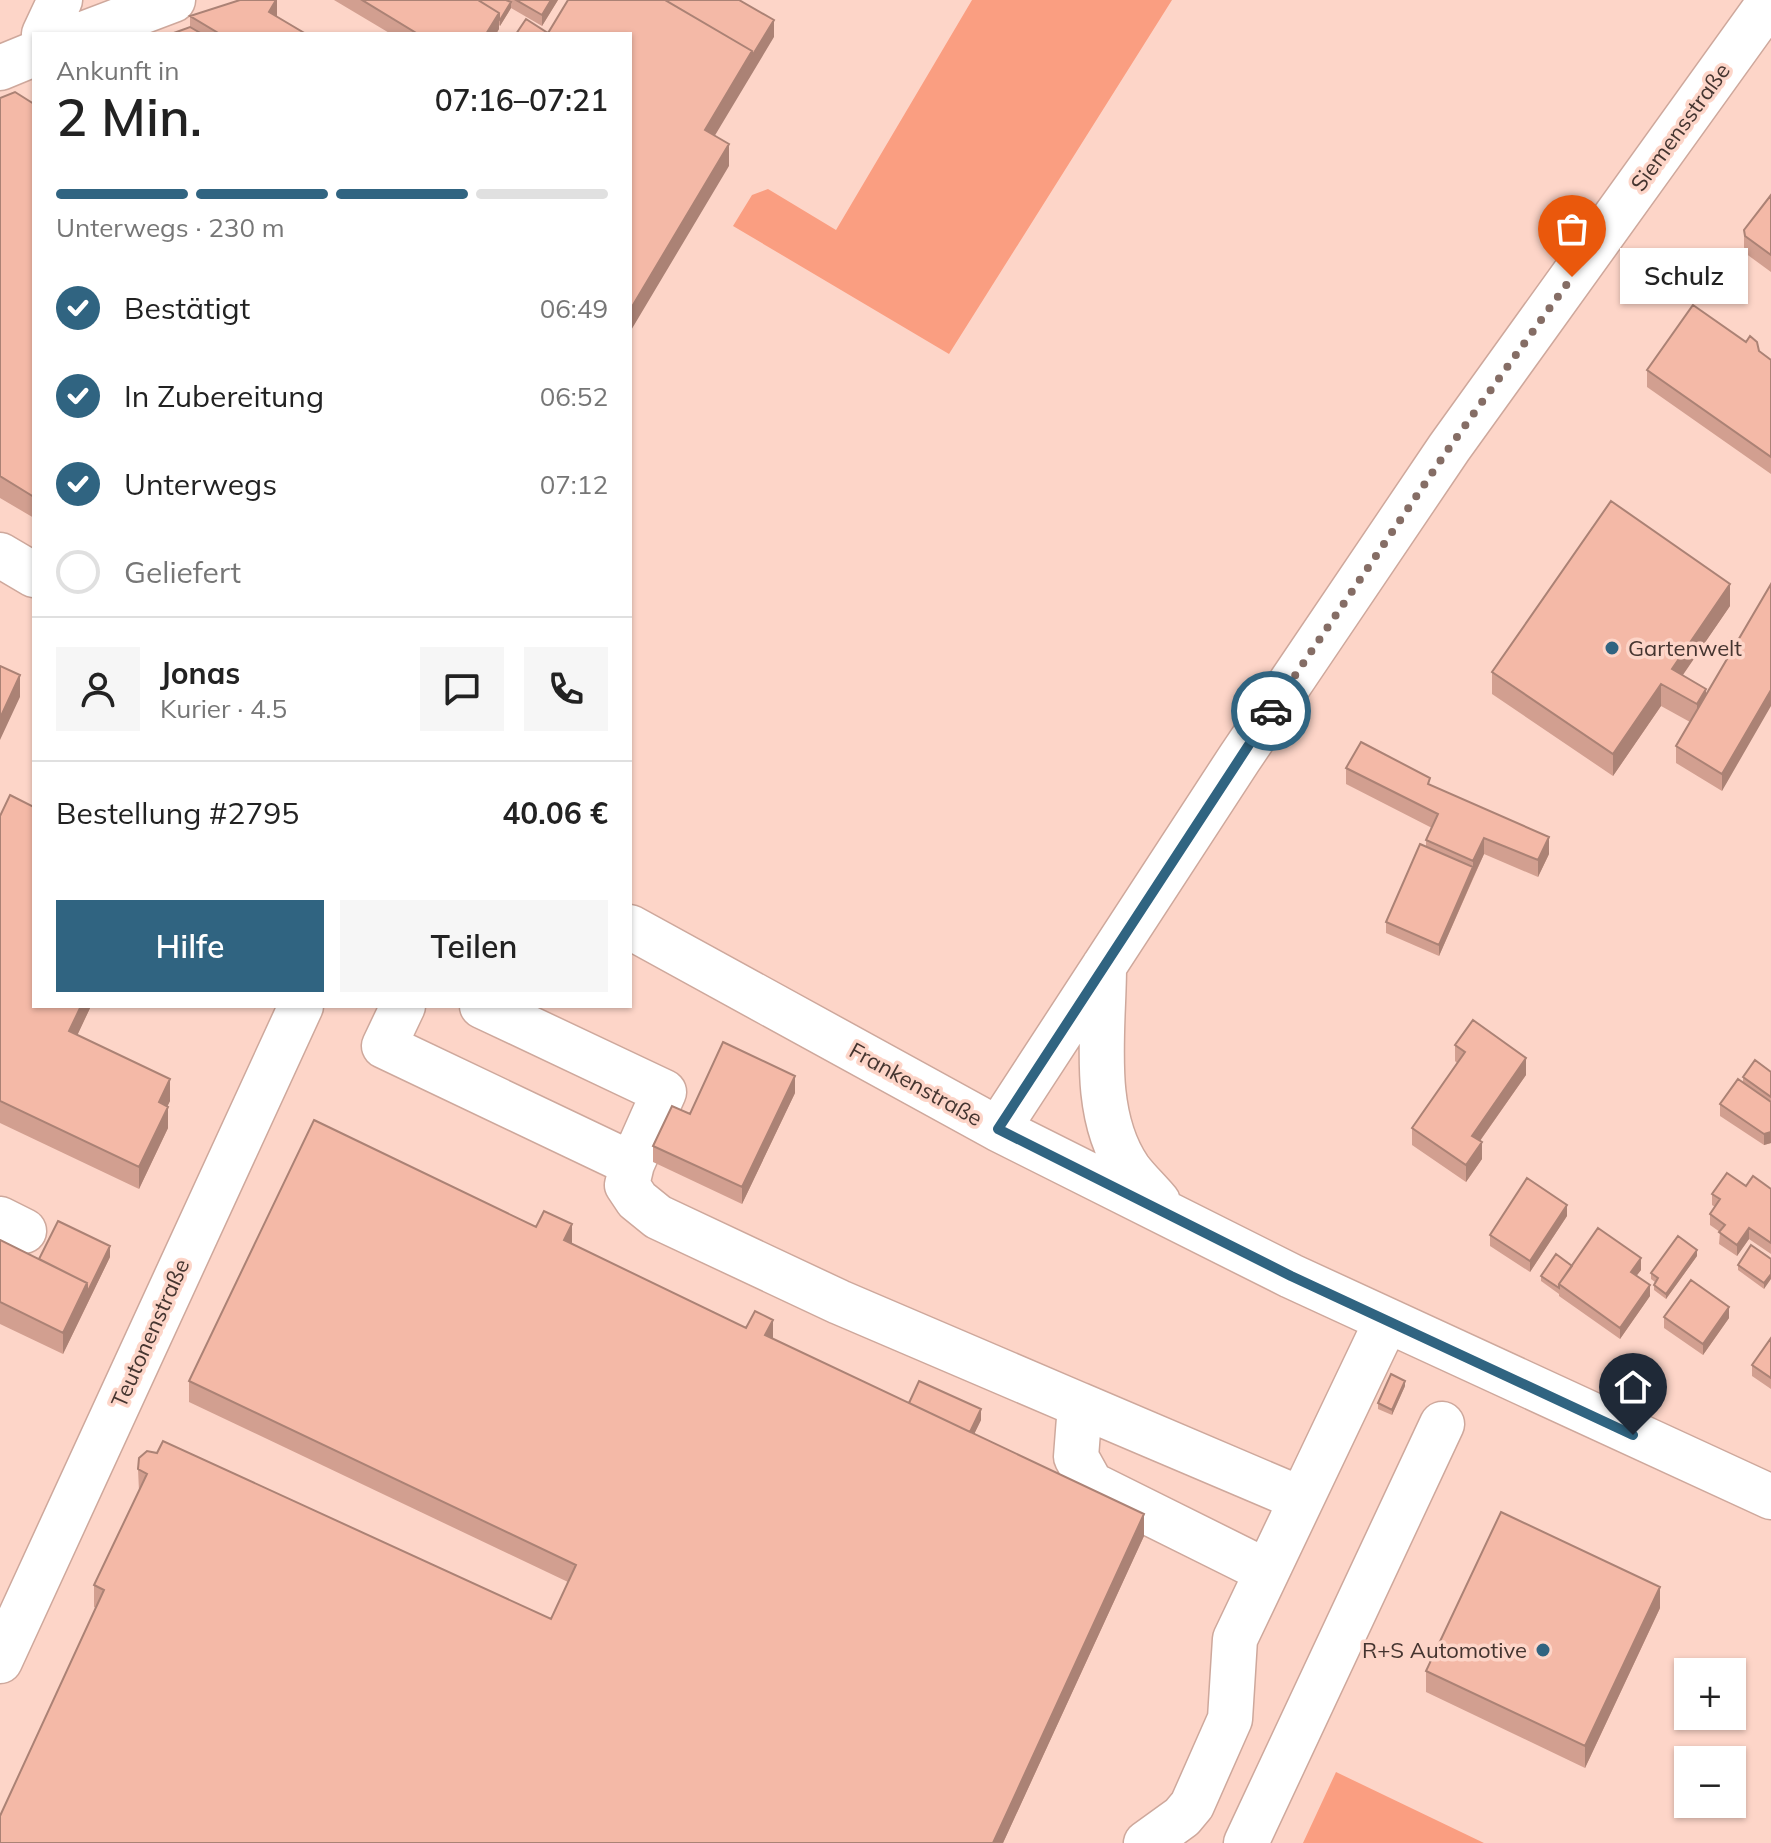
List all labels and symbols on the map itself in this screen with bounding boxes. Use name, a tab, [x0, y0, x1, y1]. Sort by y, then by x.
street label: Siemensstraße	[1624, 57, 1736, 197]
pin	[1538, 195, 1606, 277]
callout: Schulz	[1620, 249, 1748, 305]
place label: Gartenwelt	[1628, 634, 1742, 662]
marker: Gartenwelt	[1603, 639, 1621, 657]
courier	[1231, 671, 1311, 751]
street label: Frankenstraße	[845, 1036, 987, 1132]
street label: Teutonenstraße	[105, 1254, 195, 1412]
pin	[1599, 1353, 1667, 1435]
place label: R+S Automotive	[1362, 1636, 1527, 1664]
marker: R+S Automotive	[1534, 1641, 1552, 1659]

